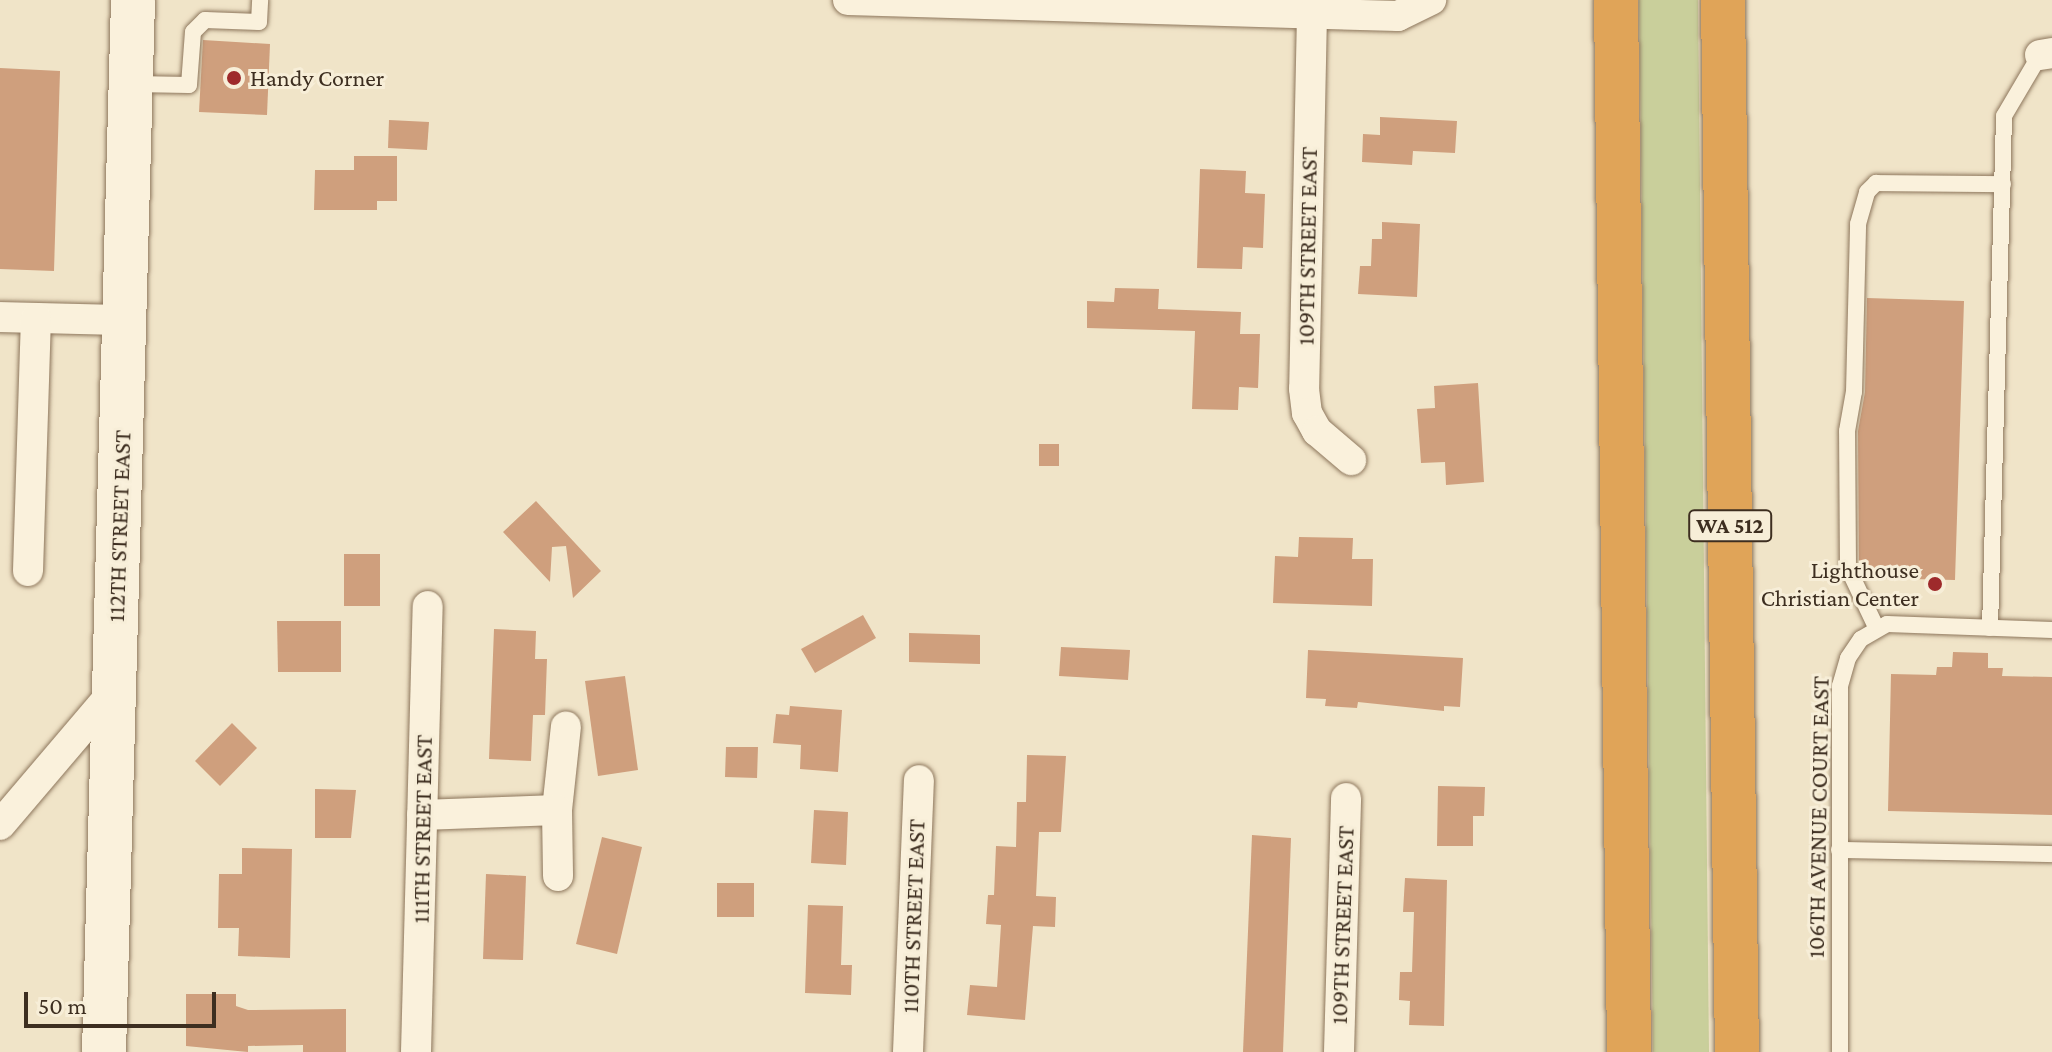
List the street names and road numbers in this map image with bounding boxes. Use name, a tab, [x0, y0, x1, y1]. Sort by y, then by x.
street label: 109TH STREET EAST	[1291, 146, 1323, 346]
street label: 112TH STREET EAST	[101, 429, 137, 623]
road number: WA 512	[1688, 508, 1772, 544]
street label: 106TH AVENUE COURT EAST	[1801, 676, 1835, 958]
street label: 111TH STREET EAST	[406, 734, 438, 924]
street label: 110TH STREET EAST	[895, 818, 931, 1014]
street label: 109TH STREET EAST	[1324, 825, 1360, 1025]

